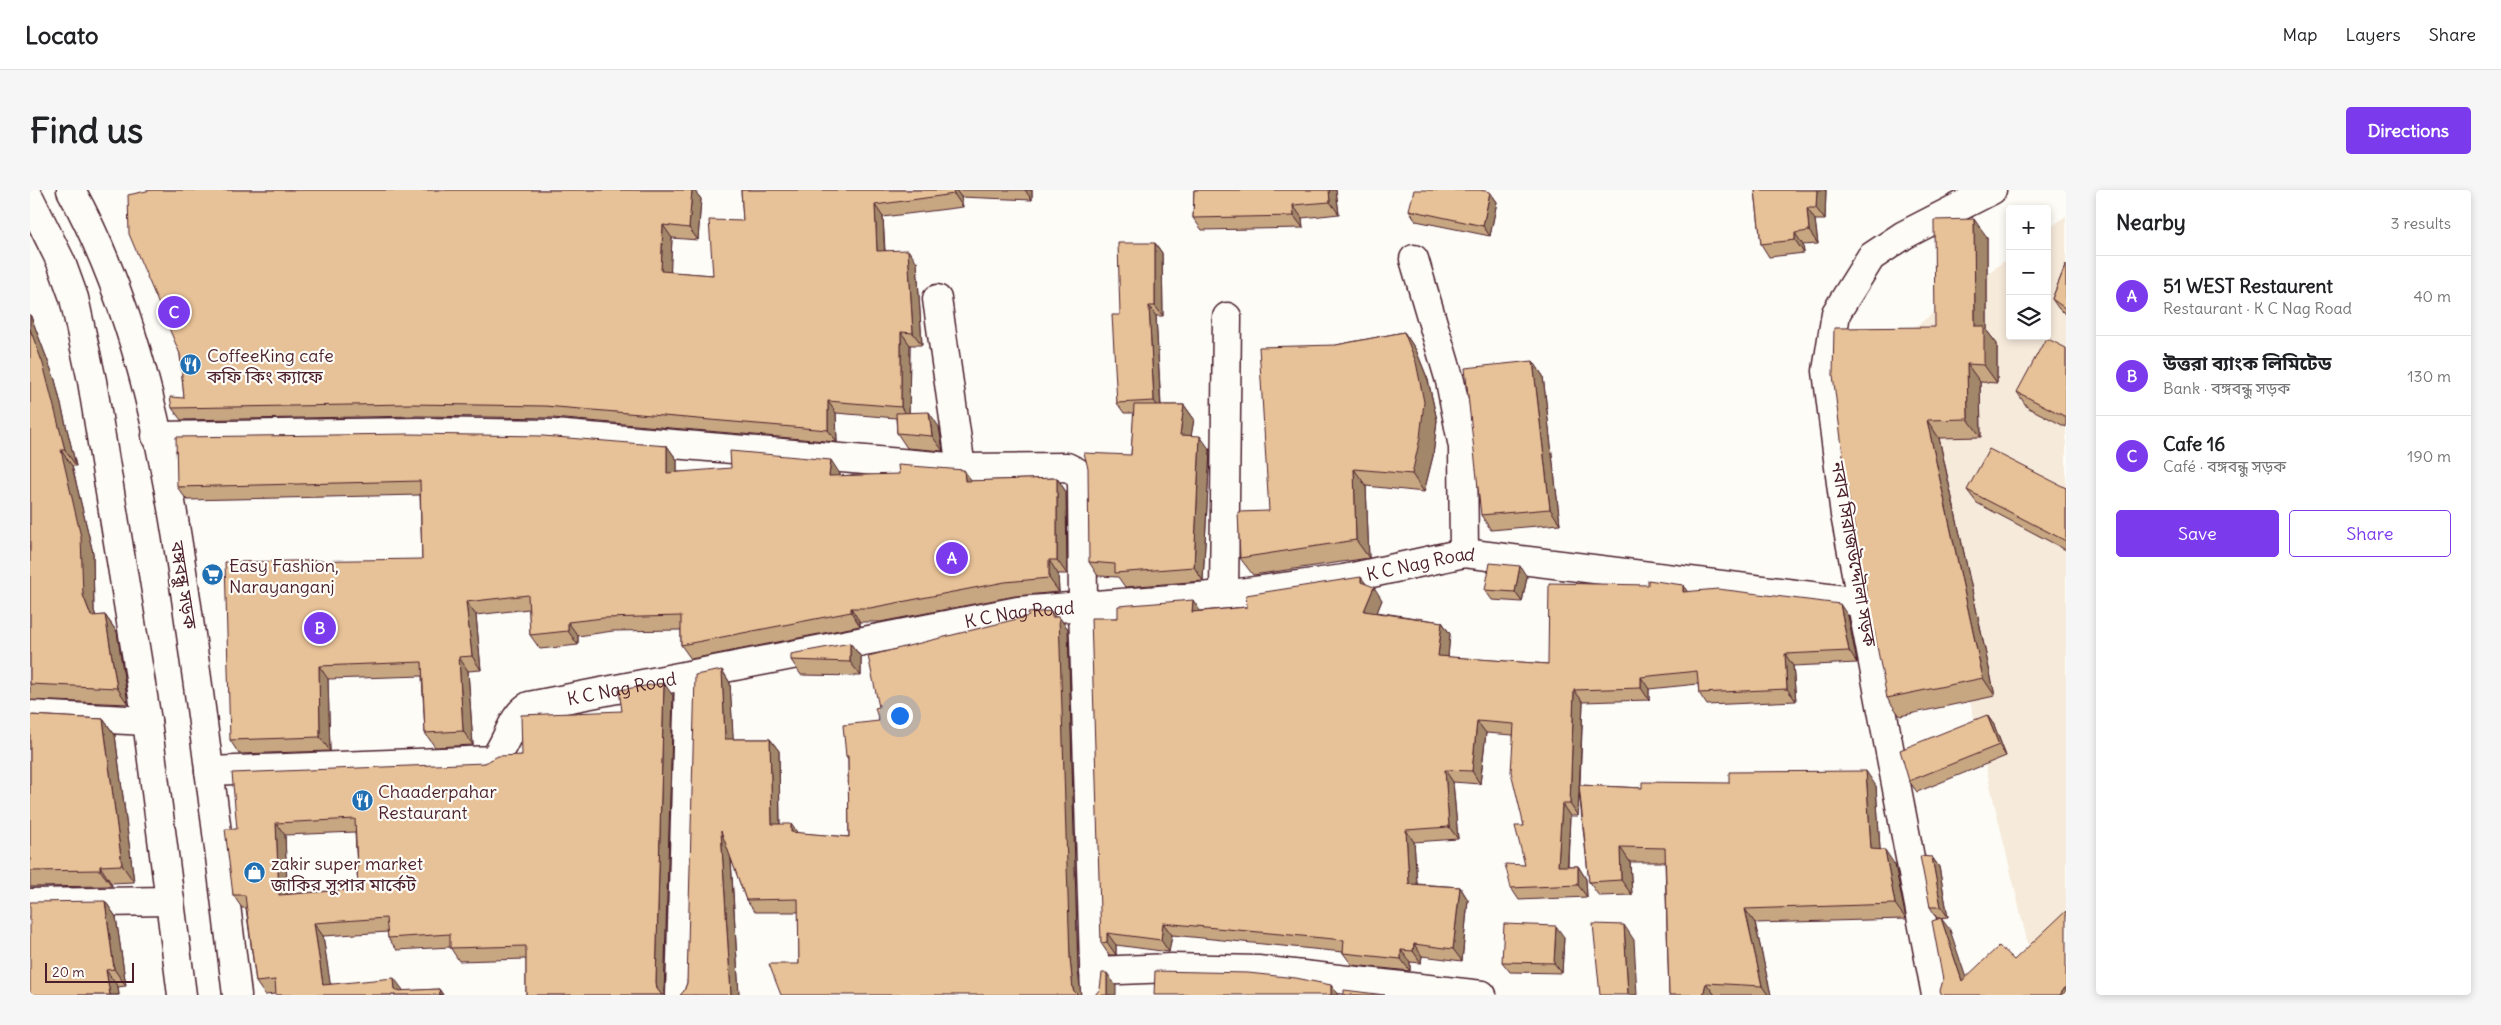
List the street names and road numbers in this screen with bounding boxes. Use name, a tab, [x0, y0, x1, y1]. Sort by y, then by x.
street label: নবাব সিরাজউদ্দৌলা সড়ক	[1826, 459, 1882, 649]
street label: বঙ্গবন্ধু সড়ক	[164, 538, 202, 631]
street label: K C Nag Road	[1364, 542, 1477, 585]
street label: K C Nag Road	[962, 595, 1075, 633]
street label: K C Nag Road	[565, 666, 678, 710]

